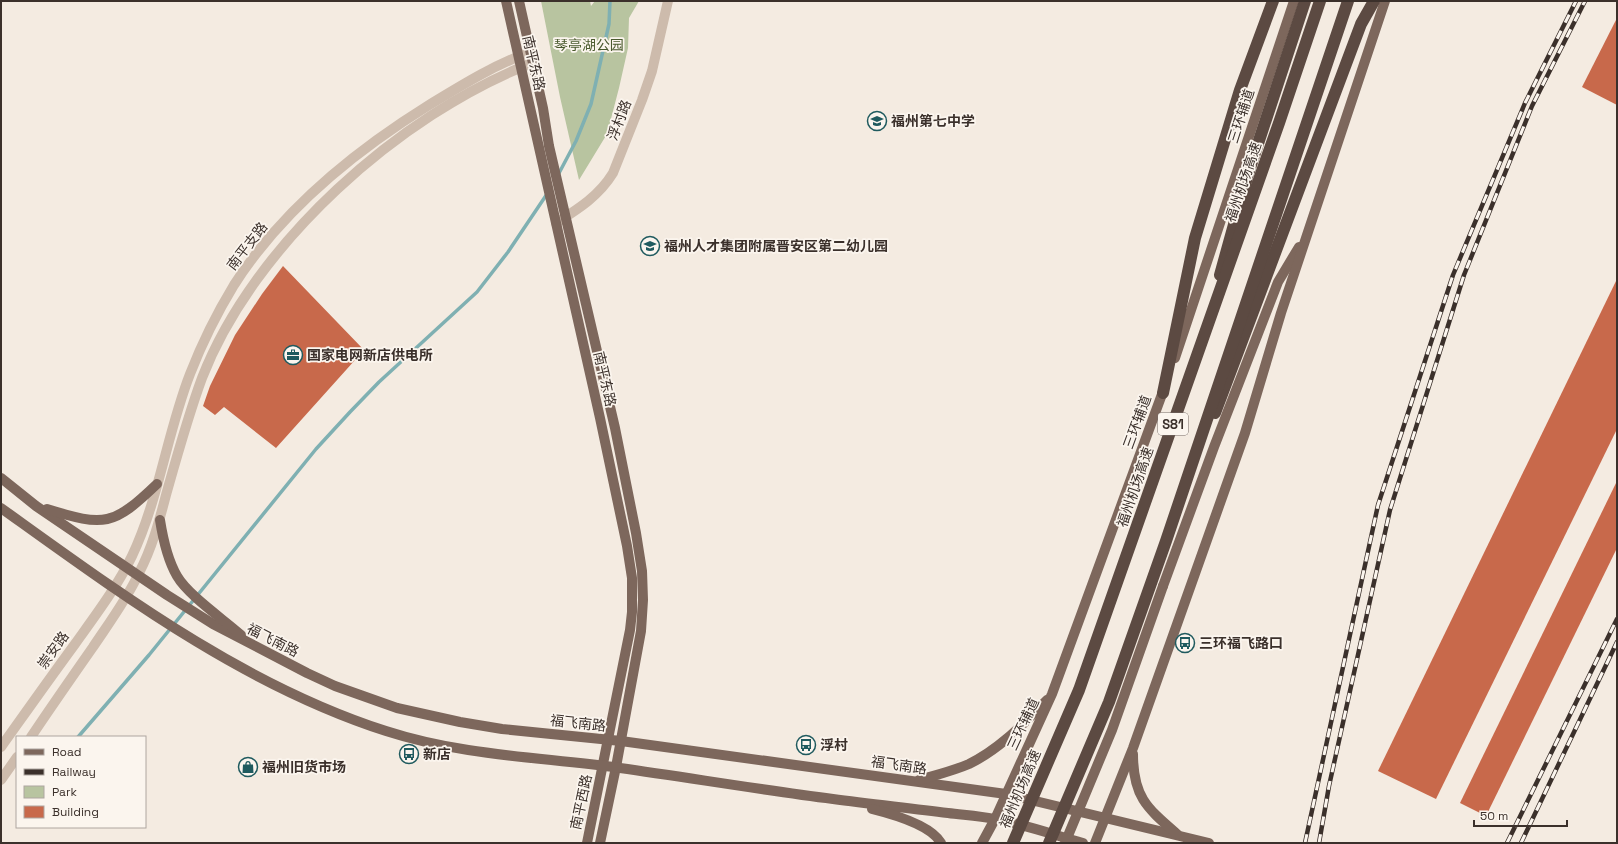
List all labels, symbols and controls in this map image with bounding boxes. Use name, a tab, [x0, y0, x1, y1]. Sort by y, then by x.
street label: 南平东路	[519, 34, 549, 92]
park label: 琴亭湖公园	[554, 36, 624, 54]
street label: 三环辅道	[1224, 87, 1258, 145]
street label: 浮村路	[603, 97, 635, 143]
school or university icon: 福州第七中学	[866, 110, 888, 132]
place label: 福州第七中学	[891, 112, 975, 130]
street label: 福州机场高速	[1221, 139, 1265, 225]
street label: 南平支路	[223, 218, 271, 274]
school or university icon: 福州人才集团附属晋安区第二幼儿园	[639, 235, 661, 257]
place label: 福州人才集团附属晋安区第二幼儿园	[664, 237, 888, 255]
office icon: 国家电网新店供电所	[282, 344, 304, 366]
place label: 国家电网新店供电所	[307, 346, 433, 364]
street label: 南平东路	[590, 350, 620, 408]
street label: 三环辅道	[1119, 393, 1155, 451]
road number: S81	[1158, 413, 1188, 435]
street label: 福州机场高速	[1113, 444, 1157, 530]
street label: 福飞南路	[244, 619, 302, 661]
street label: 崇安路	[33, 628, 73, 672]
bus stop icon: 三环福飞路口	[1174, 632, 1196, 654]
place label: 三环福飞路口	[1199, 634, 1283, 652]
street label: 三环辅道	[1003, 695, 1043, 753]
street label: 福飞南路	[549, 711, 607, 735]
bus stop icon: 浮村	[795, 734, 817, 756]
legend	[16, 736, 146, 828]
place label: 浮村	[820, 736, 848, 754]
bus stop icon: 新店	[398, 743, 420, 765]
text: Road	[52, 744, 81, 760]
place label: 新店	[423, 745, 451, 763]
street label: 福州机场高速	[995, 747, 1045, 831]
street label: 福飞南路	[870, 752, 928, 778]
shop icon: 福州旧货市场	[237, 756, 259, 778]
place label: 福州旧货市场	[262, 758, 346, 776]
text: Railway	[52, 764, 96, 780]
street label: 南平西路	[566, 773, 596, 831]
text: Park	[52, 784, 77, 800]
scale bar	[1474, 802, 1567, 828]
text: Building	[52, 804, 99, 820]
text: 50 m	[1480, 808, 1508, 824]

